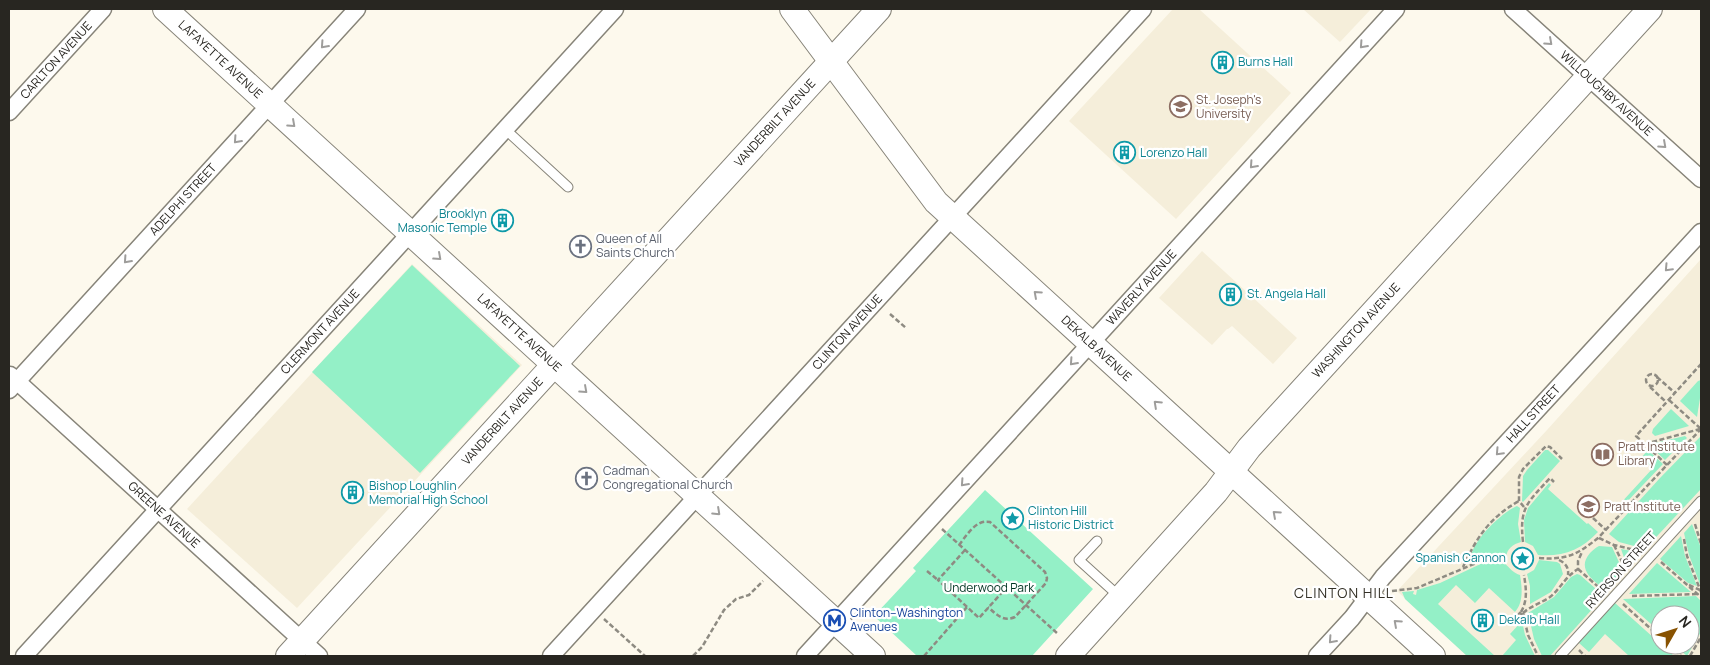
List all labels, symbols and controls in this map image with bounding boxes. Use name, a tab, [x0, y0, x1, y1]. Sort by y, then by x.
street label: LAFAYETTE AVENUE	[175, 16, 267, 102]
street label: CARLTON AVENUE	[16, 17, 96, 102]
one-way arrow	[1544, 36, 1553, 45]
one-way arrow	[321, 39, 330, 48]
one-way arrow	[1360, 39, 1369, 48]
street label: WILLOUGHBY AVENUE	[1557, 47, 1657, 140]
building icon: Burns Hall	[1210, 50, 1234, 74]
place label: Burns Hall	[1238, 53, 1293, 70]
street label: VANDERBILT AVENUE	[730, 75, 819, 170]
place label: St. Joseph's University	[1196, 91, 1261, 122]
school or university icon: St. Joseph's University	[1168, 95, 1192, 119]
one-way arrow	[286, 118, 295, 127]
one-way arrow	[234, 135, 243, 144]
one-way arrow	[1658, 139, 1667, 148]
building icon: Lorenzo Hall	[1112, 141, 1136, 165]
place label: Lorenzo Hall	[1140, 144, 1207, 161]
street label: ADELPHI STREET	[145, 159, 221, 239]
one-way arrow	[1250, 159, 1259, 168]
place label: Brooklyn Masonic Temple	[398, 205, 487, 236]
building icon: Brooklyn Masonic Temple	[491, 209, 515, 233]
place label: Queen of All Saints Church	[596, 230, 674, 261]
church icon: Queen of All Saints Church	[568, 234, 592, 258]
street label: WAVERLY AVENUE	[1102, 246, 1180, 329]
one-way arrow	[432, 251, 441, 260]
one-way arrow	[124, 255, 133, 264]
one-way arrow	[1665, 263, 1674, 272]
street label: WASHINGTON AVENUE	[1308, 279, 1404, 382]
building icon: St. Angela Hall	[1219, 282, 1243, 306]
street label: CLERMONT AVENUE	[276, 285, 363, 378]
place label: St. Angela Hall	[1247, 285, 1326, 302]
street label: LAFAYETTE AVENUE	[474, 289, 566, 376]
street label: CLINTON AVENUE	[808, 290, 886, 373]
one-way arrow	[1034, 291, 1043, 300]
street label: DEKALB AVENUE	[1058, 312, 1136, 385]
one-way arrow	[1070, 357, 1079, 366]
street label: VANDERBILT AVENUE	[458, 373, 547, 468]
street label: HALL STREET	[1502, 380, 1565, 446]
one-way arrow	[578, 384, 587, 393]
one-way arrow	[1153, 401, 1162, 410]
place label: Pratt Institute Library	[1618, 438, 1695, 469]
library icon: Pratt Institute Library	[1590, 442, 1614, 466]
one-way arrow	[1496, 446, 1505, 455]
place label: Cadman Congregational Church	[603, 462, 732, 493]
church icon: Cadman Congregational Church	[575, 466, 599, 490]
street label: GREENE AVENUE	[125, 477, 204, 552]
place label: Bishop Loughlin Memorial High School	[369, 477, 488, 508]
one-way arrow	[960, 477, 969, 486]
building icon: Bishop Loughlin Memorial High School	[341, 481, 365, 505]
school or university icon: Pratt Institute	[1576, 495, 1600, 519]
place label: Pratt Institute	[1604, 498, 1681, 515]
place label: Clinton Hill Historic District	[1028, 502, 1114, 533]
one-way arrow	[711, 506, 720, 515]
place icon: Clinton Hill Historic District	[1000, 506, 1024, 530]
one-way arrow	[1273, 511, 1282, 520]
street label: RYERSON STREET	[1581, 527, 1660, 612]
place icon: Spanish Cannon	[1510, 546, 1534, 570]
place label: Spanish Cannon	[1415, 549, 1506, 566]
park label: Underwood Park	[944, 579, 1035, 596]
district label: CLINTON HILL	[1294, 583, 1394, 602]
place label: Clinton–Washington Avenues	[850, 604, 963, 635]
north arrow	[1650, 605, 1700, 655]
metro station icon: Clinton–Washington Avenues	[822, 608, 846, 632]
building icon: Dekalb Hall	[1471, 608, 1495, 632]
place label: Dekalb Hall	[1499, 611, 1559, 628]
text: N	[1675, 612, 1696, 631]
one-way arrow	[1393, 620, 1402, 629]
one-way arrow	[1329, 635, 1338, 644]

